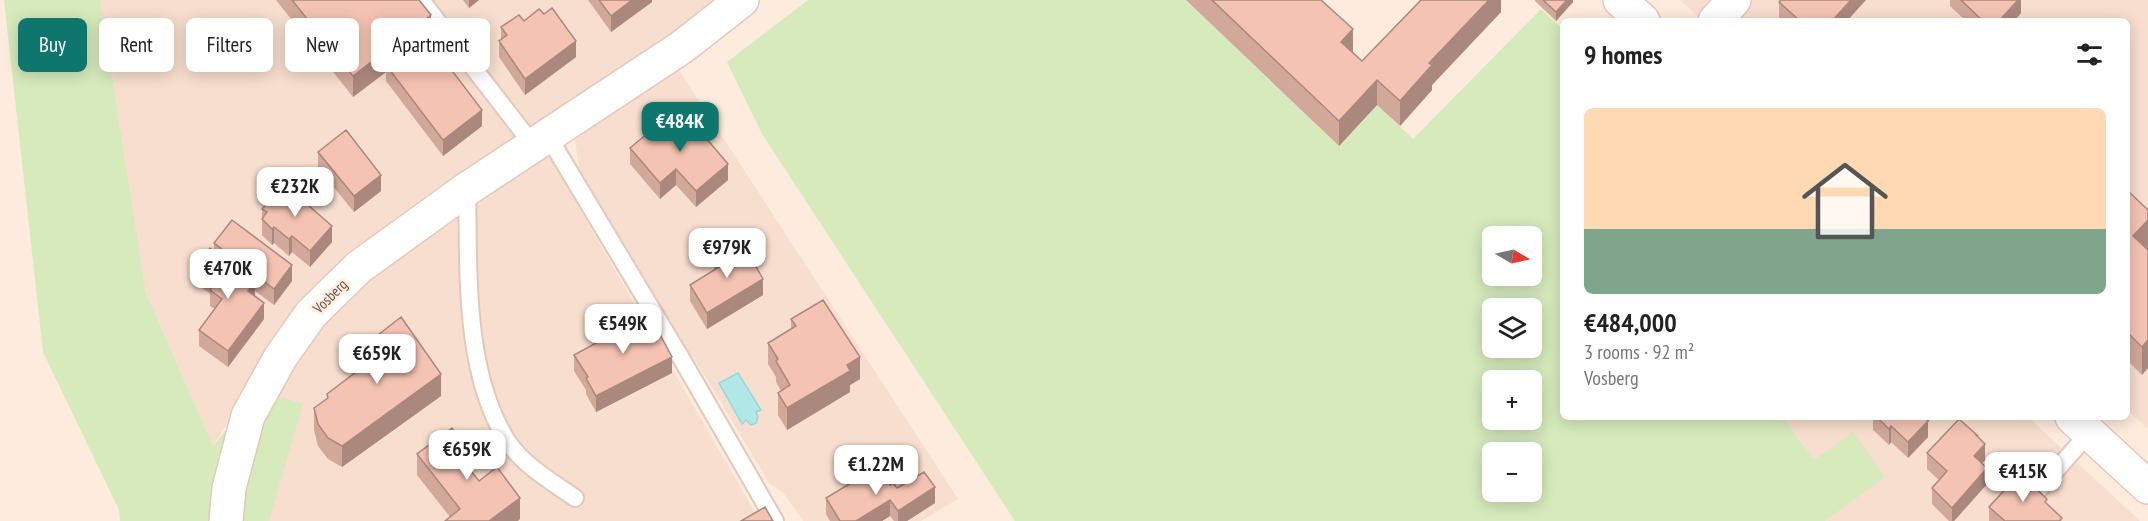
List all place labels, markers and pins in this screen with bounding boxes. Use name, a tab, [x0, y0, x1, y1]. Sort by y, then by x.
pin: €484K	[638, 102, 722, 153]
pin: €232K	[253, 167, 337, 218]
pin: €979K	[685, 228, 769, 279]
pin: €470K	[186, 249, 270, 300]
pin: €549K	[581, 304, 665, 355]
pin: €659K	[335, 334, 419, 385]
pin: €659K	[425, 430, 509, 481]
pin: €1.22M	[827, 445, 925, 496]
pin: €415K	[1981, 452, 2065, 503]

